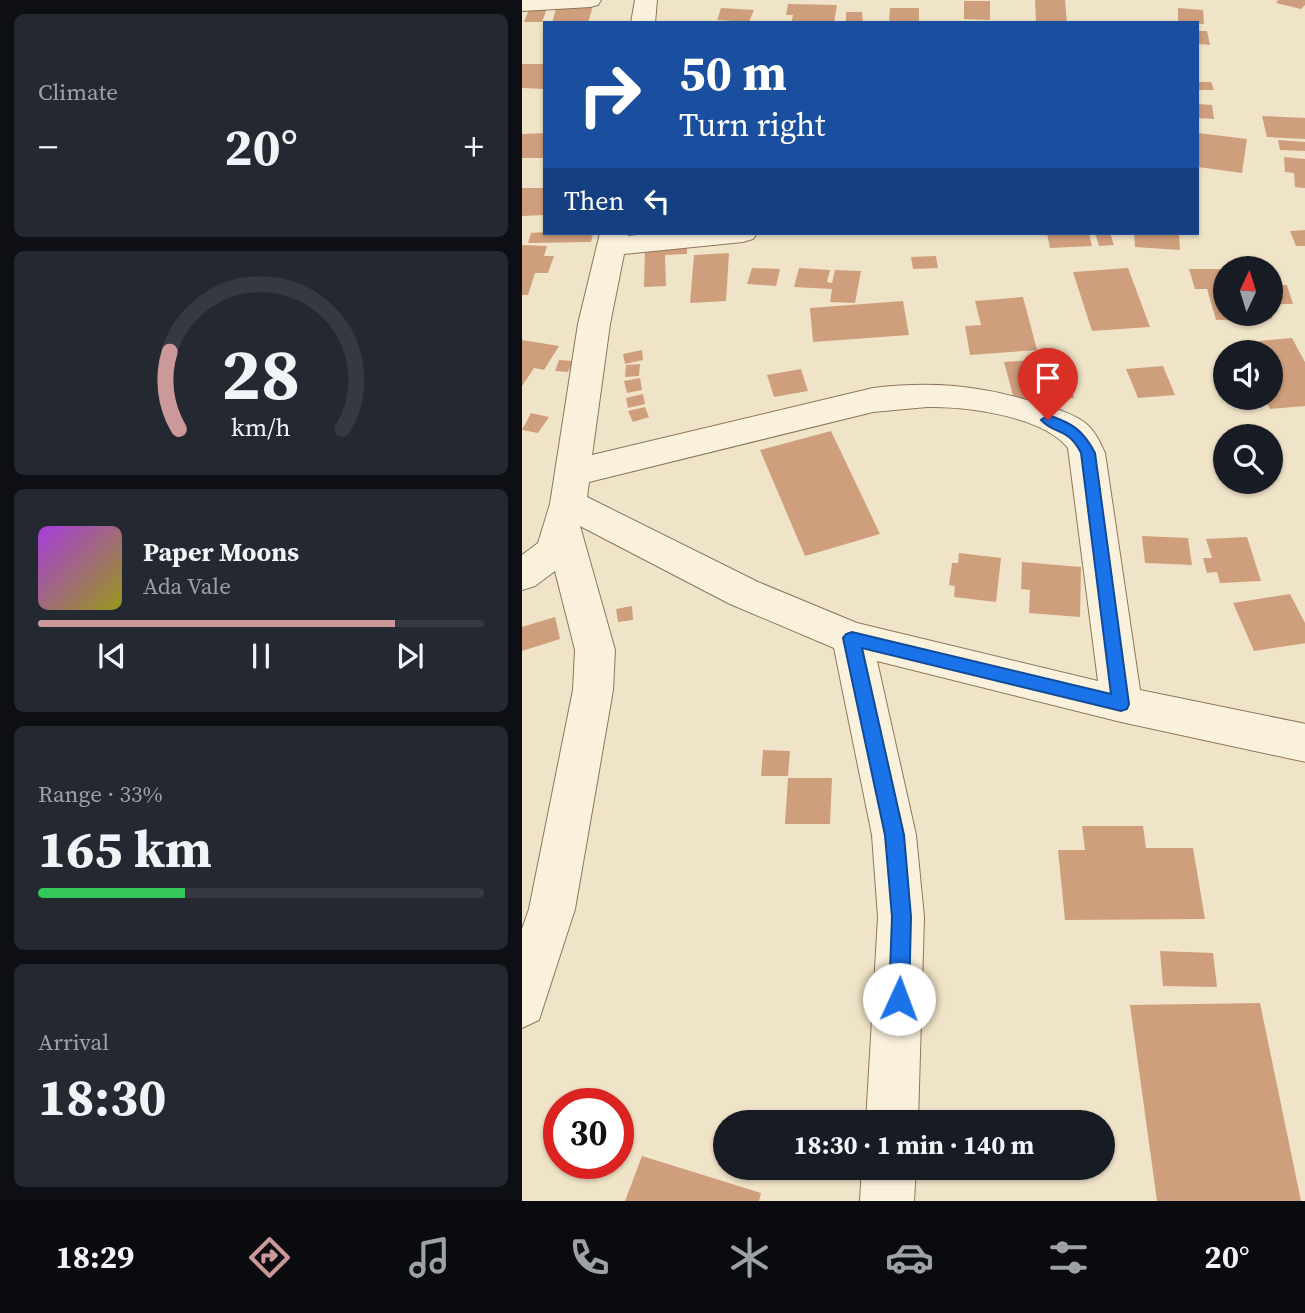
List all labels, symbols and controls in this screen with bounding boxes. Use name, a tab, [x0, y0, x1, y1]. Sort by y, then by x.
text: 50 m	[679, 39, 787, 106]
icon: right	[564, 49, 655, 140]
text: Climate	[38, 76, 118, 108]
text: Turn right	[679, 103, 825, 147]
text: 20°	[224, 111, 298, 182]
text: −	[38, 121, 58, 173]
text: +	[464, 121, 484, 173]
icon: left	[638, 182, 676, 220]
text: Then	[564, 183, 624, 219]
north arrow	[1213, 256, 1283, 326]
map controls	[1213, 256, 1283, 494]
text: 28	[222, 325, 300, 424]
button: sound	[1213, 340, 1283, 410]
pin	[1018, 348, 1078, 420]
icon: arrive	[1029, 359, 1067, 397]
text: km/h	[231, 410, 291, 444]
button: search	[1213, 424, 1283, 494]
text: Paper Moons	[143, 534, 299, 570]
text: Ada Vale	[143, 570, 231, 602]
icon: previous	[93, 637, 131, 675]
icon: pause	[242, 637, 280, 675]
icon: next	[391, 637, 429, 675]
text: Range · 33%	[38, 778, 163, 810]
text: 165 km	[38, 813, 212, 884]
position arrow	[862, 962, 936, 1036]
text: Arrival	[38, 1026, 109, 1058]
text: 18:30	[38, 1061, 166, 1132]
speed limit sign: 30	[543, 1088, 634, 1179]
text: 18:30 · 1 min · 140 m	[794, 1127, 1034, 1163]
icon: directions	[245, 1233, 294, 1282]
icon: music	[405, 1233, 454, 1282]
icon: phone	[565, 1233, 614, 1282]
icon: climate	[725, 1233, 774, 1282]
icon: car	[885, 1233, 934, 1282]
icon: filters	[1044, 1233, 1093, 1282]
text: 18:29	[55, 1235, 134, 1279]
text: 20°	[1204, 1235, 1250, 1279]

